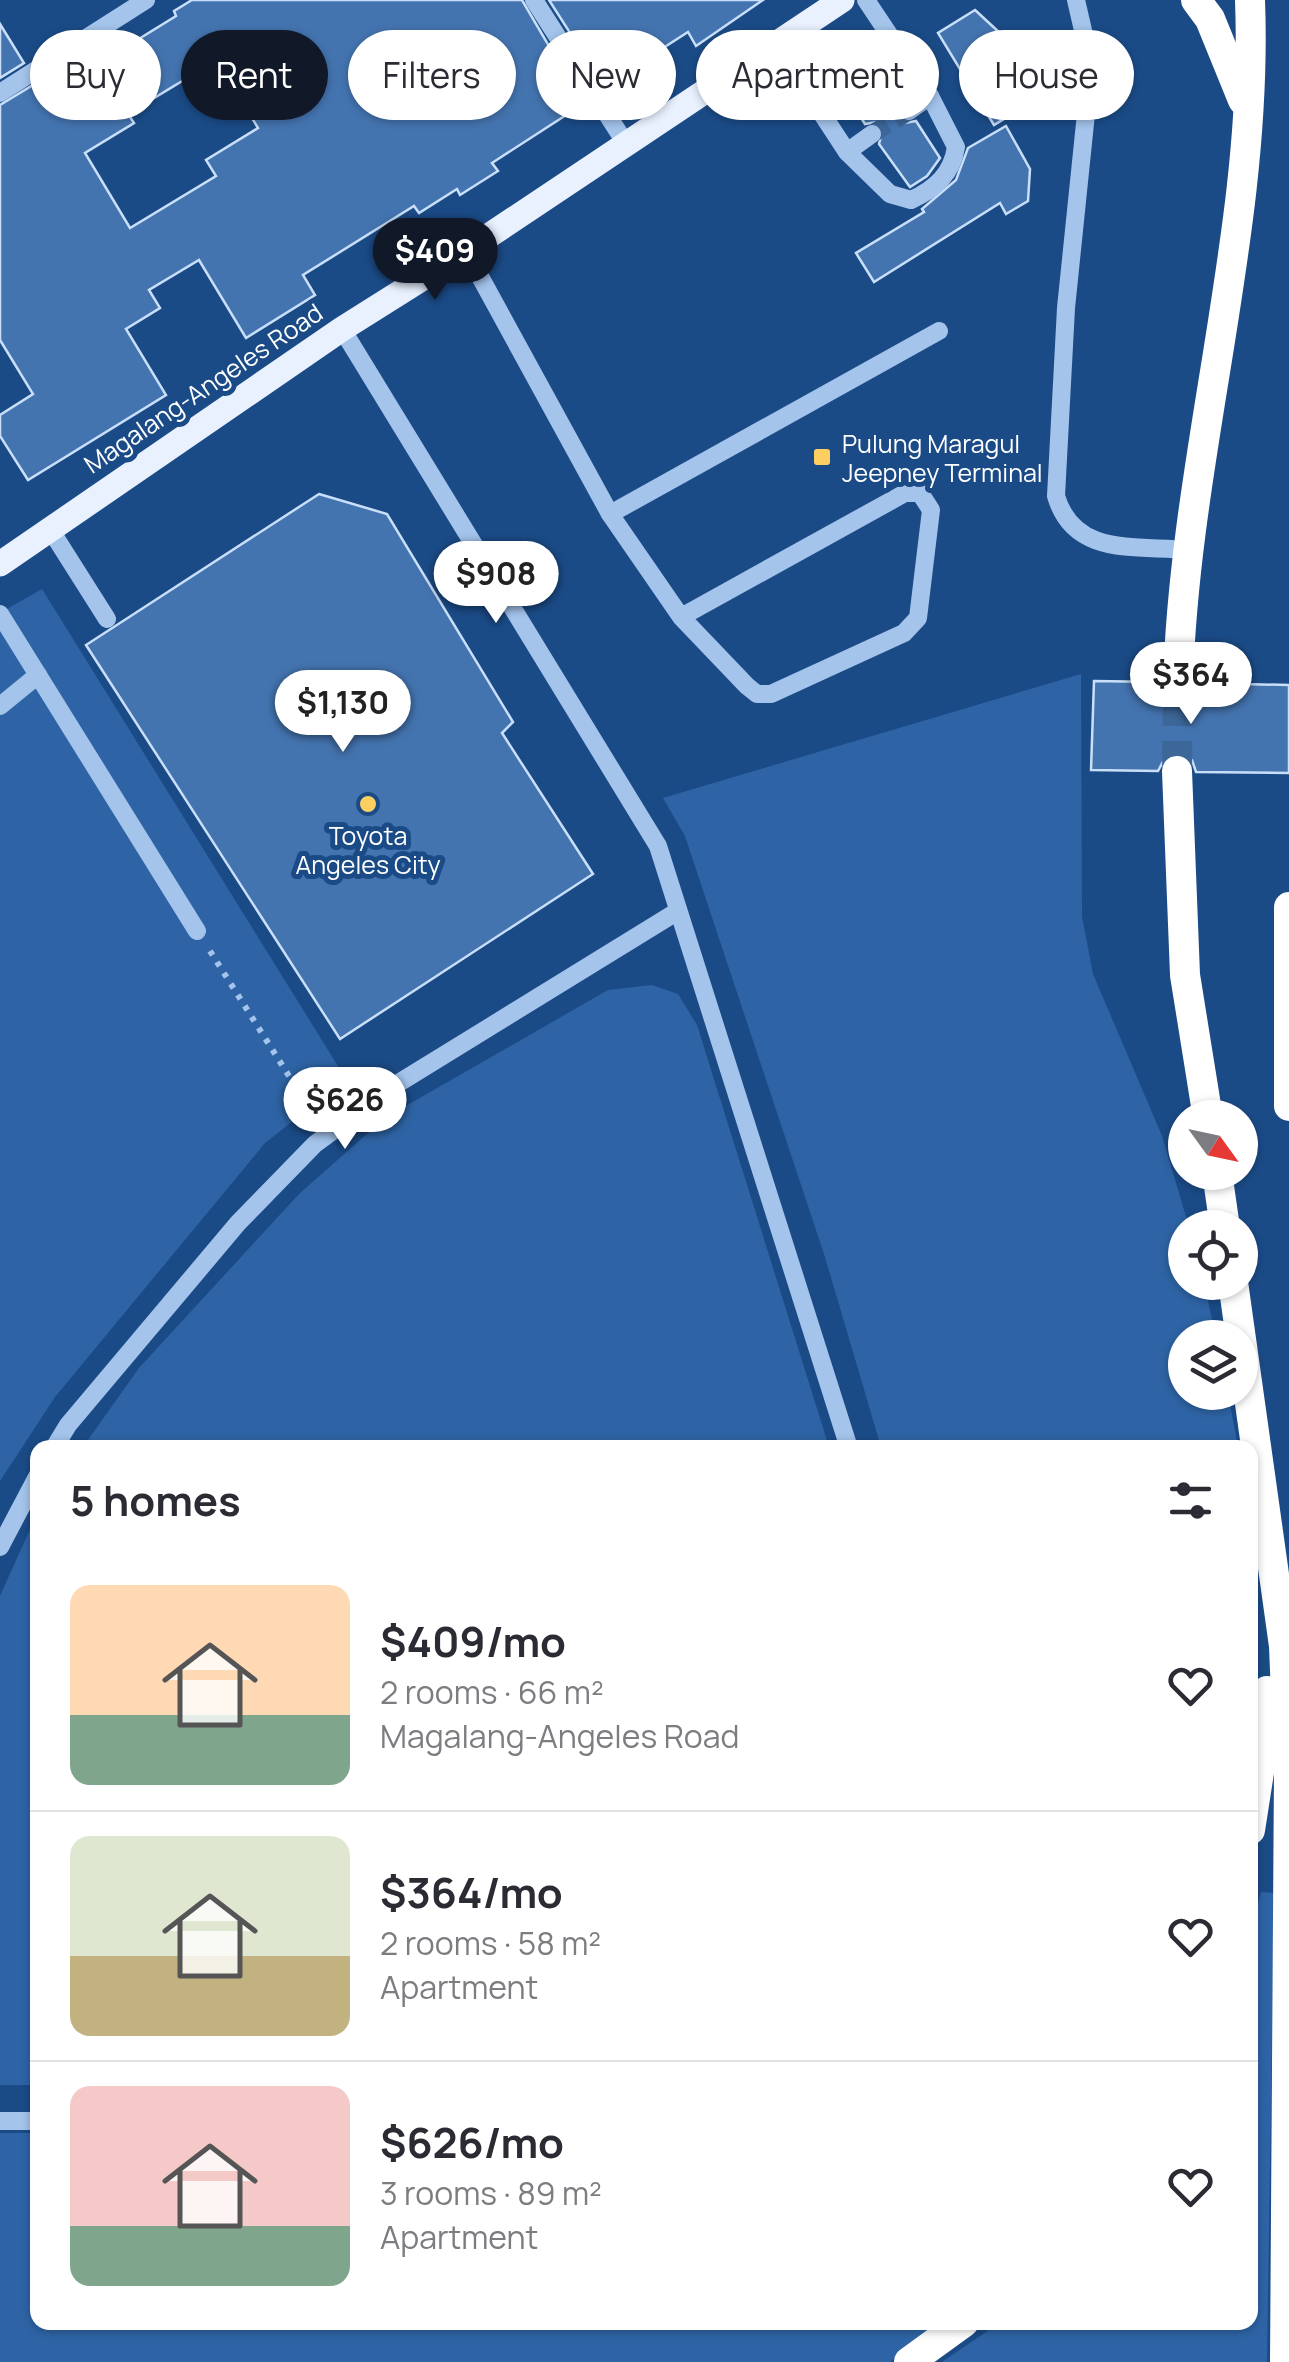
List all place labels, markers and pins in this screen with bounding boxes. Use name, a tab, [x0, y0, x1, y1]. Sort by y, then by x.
pin: $409	[376, 218, 494, 303]
place label: Pulung Maragul Jeepney Terminal	[842, 426, 1043, 490]
marker: Pulung Maragul Jeepney Terminal	[811, 446, 833, 468]
pin: $908	[437, 541, 555, 626]
pin: $364	[1132, 642, 1250, 727]
pin: $1,130	[262, 670, 424, 755]
marker: Toyota Angeles City	[357, 793, 379, 815]
place label: Toyota Angeles City	[295, 818, 441, 882]
pin: $626	[286, 1067, 404, 1152]

